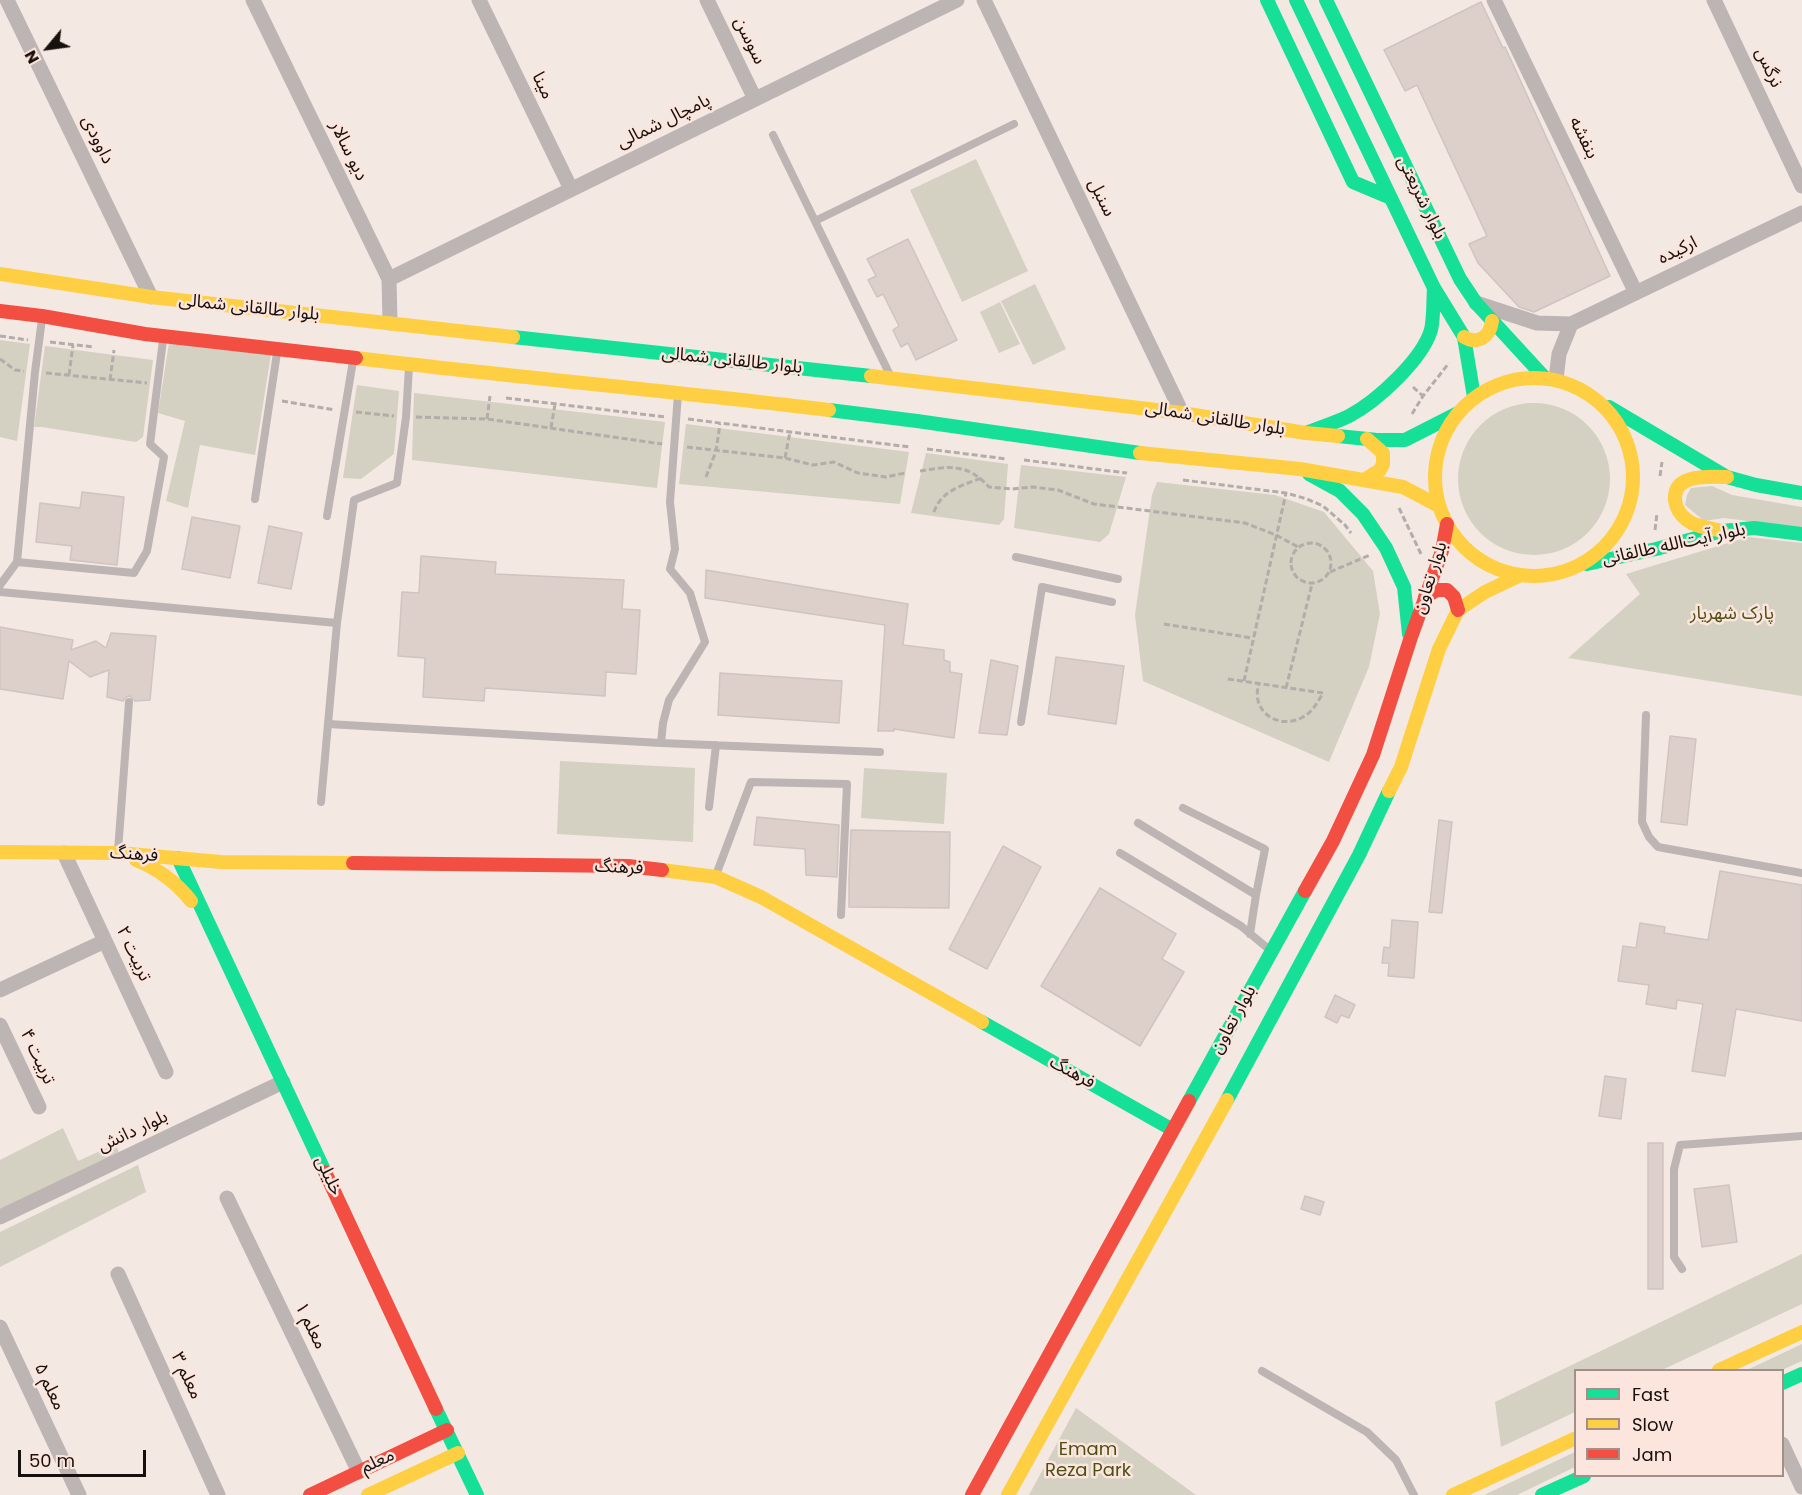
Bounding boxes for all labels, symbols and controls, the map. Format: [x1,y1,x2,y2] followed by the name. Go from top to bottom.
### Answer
[728,14,770,68] street label: سوسن
[18,18,78,78] north arrow
[1749,45,1787,91] street label: نرگس
[19,46,45,68] text: N
[526,69,558,103] street label: مینا
[614,90,714,154] street label: پامچال شمالی
[76,112,118,168] street label: داوودی
[1564,114,1602,162] street label: بنفشه
[324,118,372,184] street label: دیو سالار
[1392,153,1450,243] street label: بلوار شریعتی
[1083,175,1119,221] street label: سنبل
[1655,232,1701,270] street label: ارکیده
[178,290,320,326] street label: بلوار طالقانی شمالی
[661,343,803,379] street label: بلوار طالقانی شمالی
[1144,397,1286,441] street label: بلوار طالقانی شمالی
[1600,519,1748,571] street label: بلوار آیت‌الله طالقانی
[1409,539,1453,617] street label: بلوار تعاون
[1690,603,1774,625] park label: پارک شهریار
[109,843,159,867] street label: فرهنگ
[594,856,644,880] street label: فرهنگ
[111,923,155,985] street label: تربیت ۲
[1206,982,1262,1058] street label: بلوار تعاون
[15,1026,59,1088] street label: تربیت ۴
[1046,1052,1098,1094] street label: فرهنگ
[94,1106,172,1158] street label: بلوار دانش
[309,1153,347,1199] street label: خلیلی
[289,1299,331,1353] street label: معلم ۱
[166,1349,206,1403] street label: معلم ۳
[29,1360,69,1414] street label: معلم ۵
[1574,1369,1784,1477] legend
[1632,1382,1669,1407] text: Fast
[1632,1412,1673,1437] text: Slow
[21,1438,148,1476] scale bar
[1045,1439,1131,1482] park label: Emam Reza Park
[1632,1442,1672,1467] text: Jam
[358,1445,398,1479] street label: معلم
[29,1448,75,1473] text: 50 m

